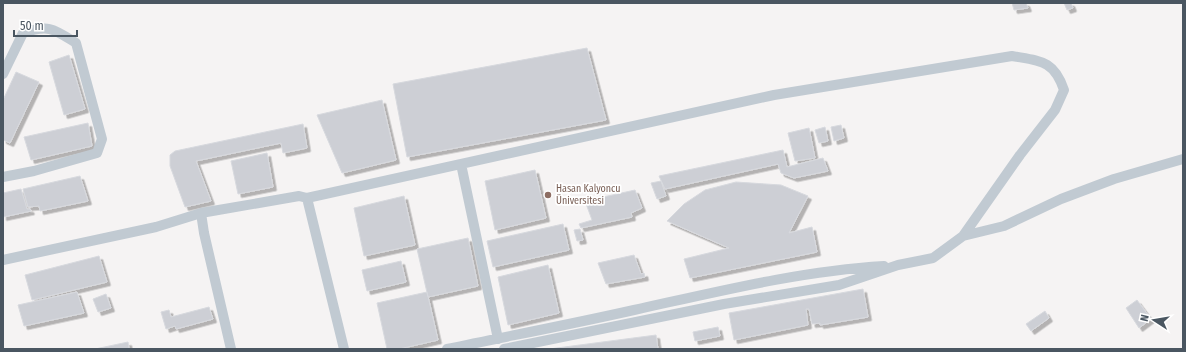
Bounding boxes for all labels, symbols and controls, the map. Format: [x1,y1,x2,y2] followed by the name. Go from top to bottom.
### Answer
[14,12,77,38] scale bar
[20,19,44,33] text: 50 m
[556,183,621,207] place label: Hasan Kalyoncu Üniversitesi
[543,190,553,200] marker: Hasan Kalyoncu Üniversitesi
[1134,300,1174,340] north arrow
[1138,313,1152,323] text: N

